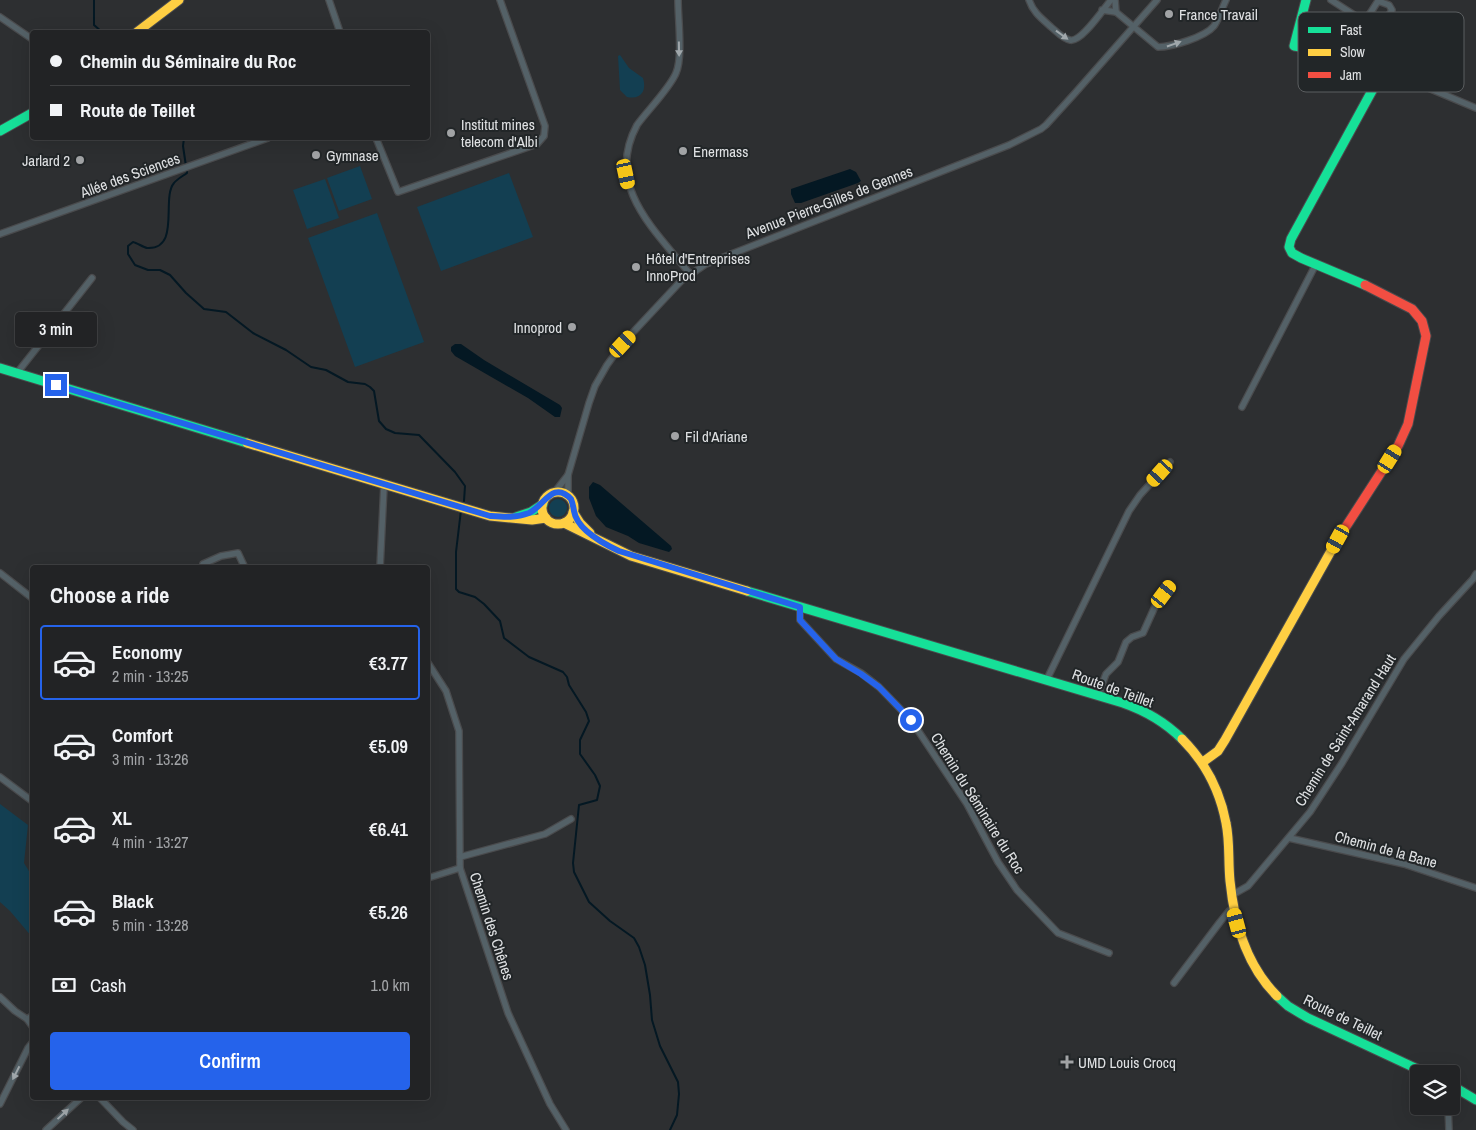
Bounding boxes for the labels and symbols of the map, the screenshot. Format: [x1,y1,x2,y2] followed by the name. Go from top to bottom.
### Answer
[1179,4,1258,25] place label: France Travail
[1163,8,1175,20] marker: France Travail
[1298,12,1464,92] legend
[1340,21,1362,39] text: Fast
[1055,30,1068,40] one-way arrow
[1167,40,1182,48] one-way arrow
[675,41,683,57] one-way arrow
[1340,43,1366,61] text: Slow
[1340,66,1362,84] text: Jam
[461,114,538,152] place label: Institut mines telecom d'Albi
[445,127,457,139] marker: Institut mines telecom d'Albi
[693,141,748,162] place label: Enermass
[326,145,379,166] place label: Gymnase
[677,145,689,157] marker: Enermass
[76,147,183,203] street label: Allée des Sciences
[310,149,322,161] marker: Gymnase
[22,150,70,171] place label: Jarlard 2
[74,154,86,166] marker: Jarlard 2
[615,158,636,190] car
[741,160,916,244] street label: Avenue Pierre-Gilles de Gennes
[646,248,750,286] place label: Hôtel d'Entreprises InnoProd
[630,261,642,273] marker: Hôtel d'Entreprises InnoProd
[15,312,97,348] callout: 3 min
[513,317,562,338] place label: Innoprod
[566,321,578,333] marker: Innoprod
[607,328,638,360] car
[45,374,67,396] route end
[685,426,748,447] place label: Fil d'Ariane
[669,430,681,442] marker: Fil d'Ariane
[1375,442,1404,476] car
[1144,457,1175,489] car
[1324,522,1351,556] car
[1148,578,1179,610] car
[1290,649,1401,810] street label: Chemin de Saint-Amarand Haut
[1069,664,1157,713] street label: Route de Teillet
[900,709,922,731] route start
[926,728,1030,878] street label: Chemin du Séminaire du Roc
[1332,825,1440,873] street label: Chemin de la Bane
[465,869,519,983] street label: Chemin des Chênes
[1225,907,1248,939] car
[1300,989,1386,1045] street label: Route de Teillet
[1078,1052,1176,1073] place label: UMD Louis Crocq
[1060,1055,1074,1069] marker: UMD Louis Crocq
[12,1066,20,1080] one-way arrow
[57,1108,69,1120] one-way arrow

